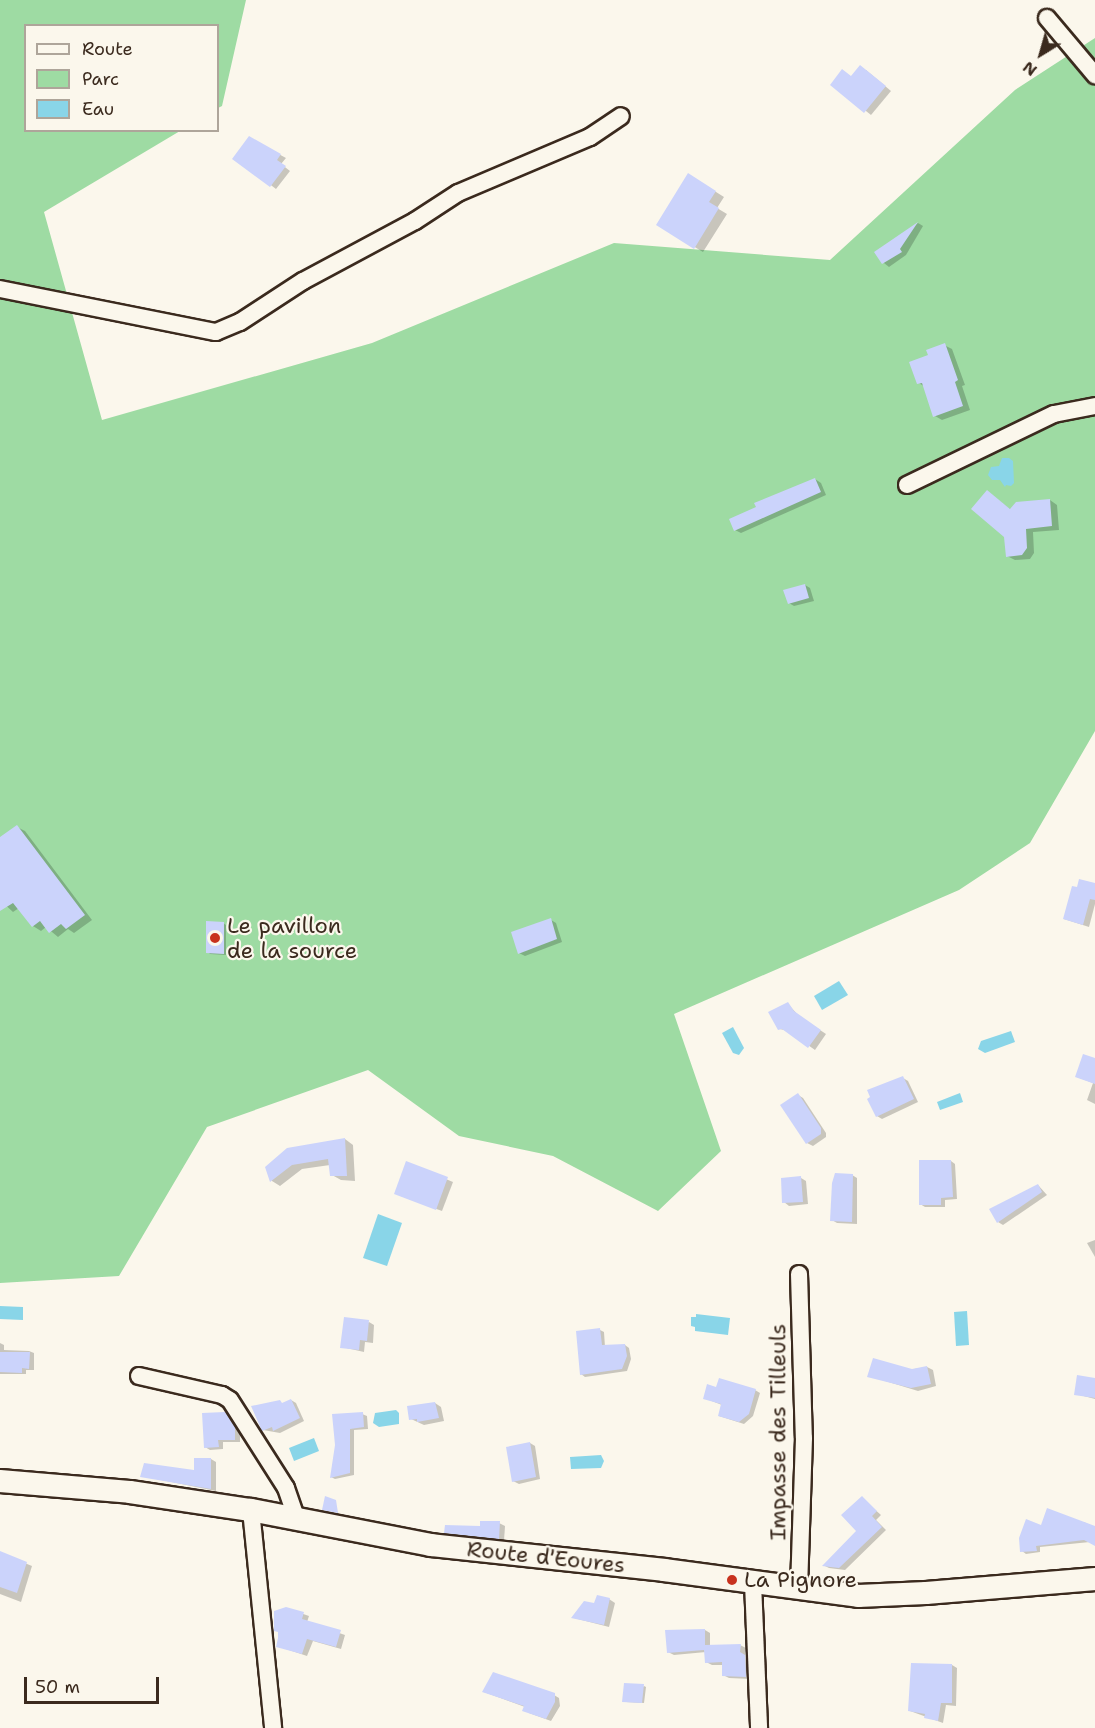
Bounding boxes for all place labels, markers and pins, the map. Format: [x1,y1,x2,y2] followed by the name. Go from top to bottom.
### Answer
[227,912,357,963] place label: Le pavillon de la source
[208,931,222,945] marker: Le pavillon de la source
[744,1567,857,1593] place label: La Pignore
[725,1573,739,1587] marker: La Pignore

